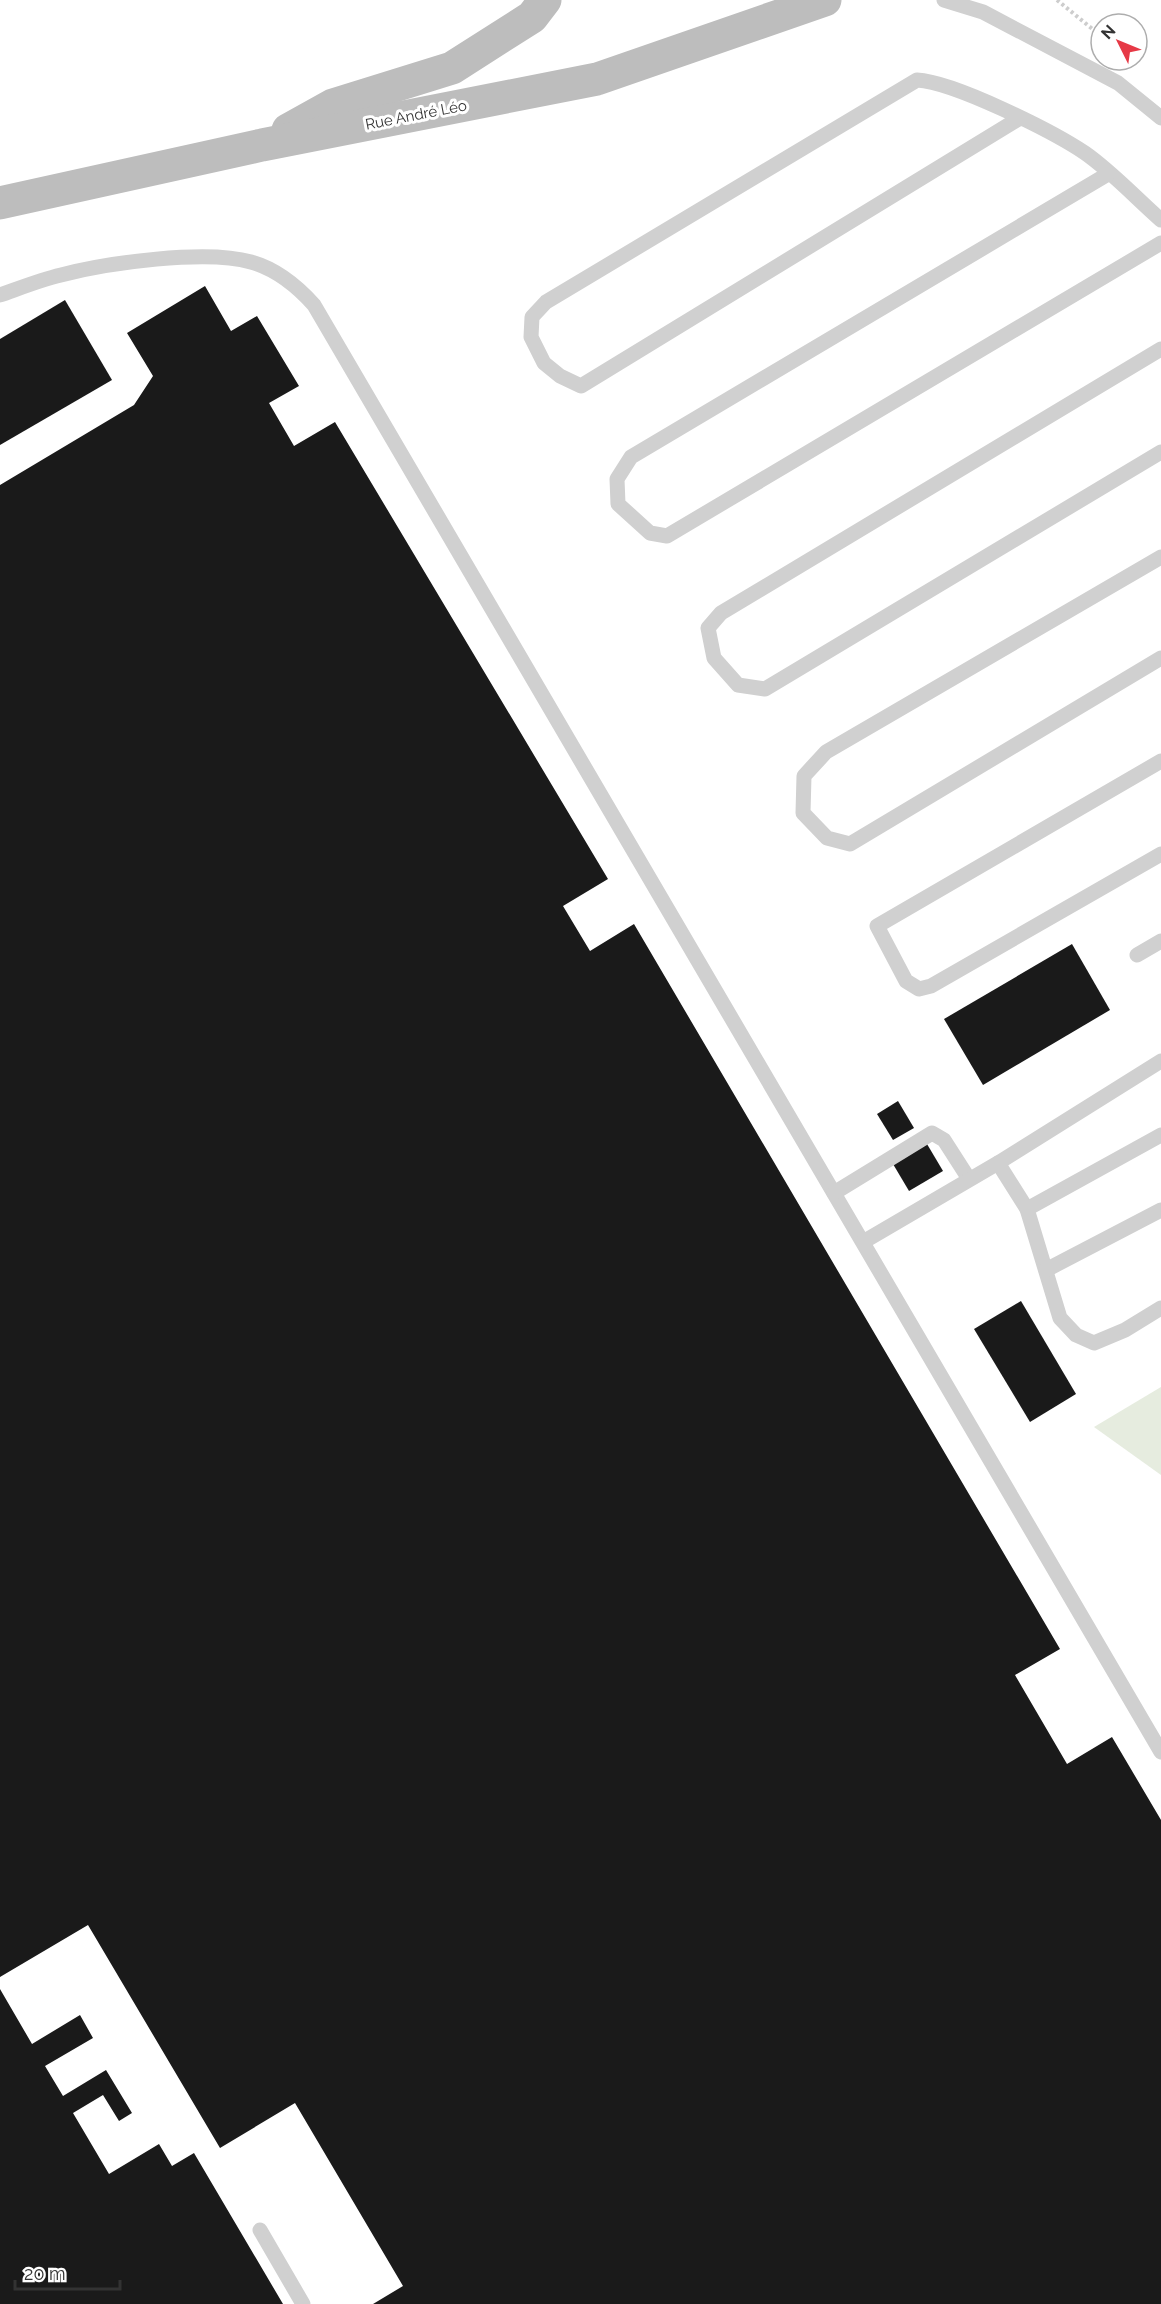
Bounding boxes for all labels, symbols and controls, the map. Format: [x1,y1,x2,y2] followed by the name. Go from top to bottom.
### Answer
[1089,12,1149,72] north arrow
[1097,21,1120,43] text: N
[364,96,468,134] street label: Rue André Léo
[15,2253,120,2291] scale bar
[24,2263,66,2284] text: 20 m

